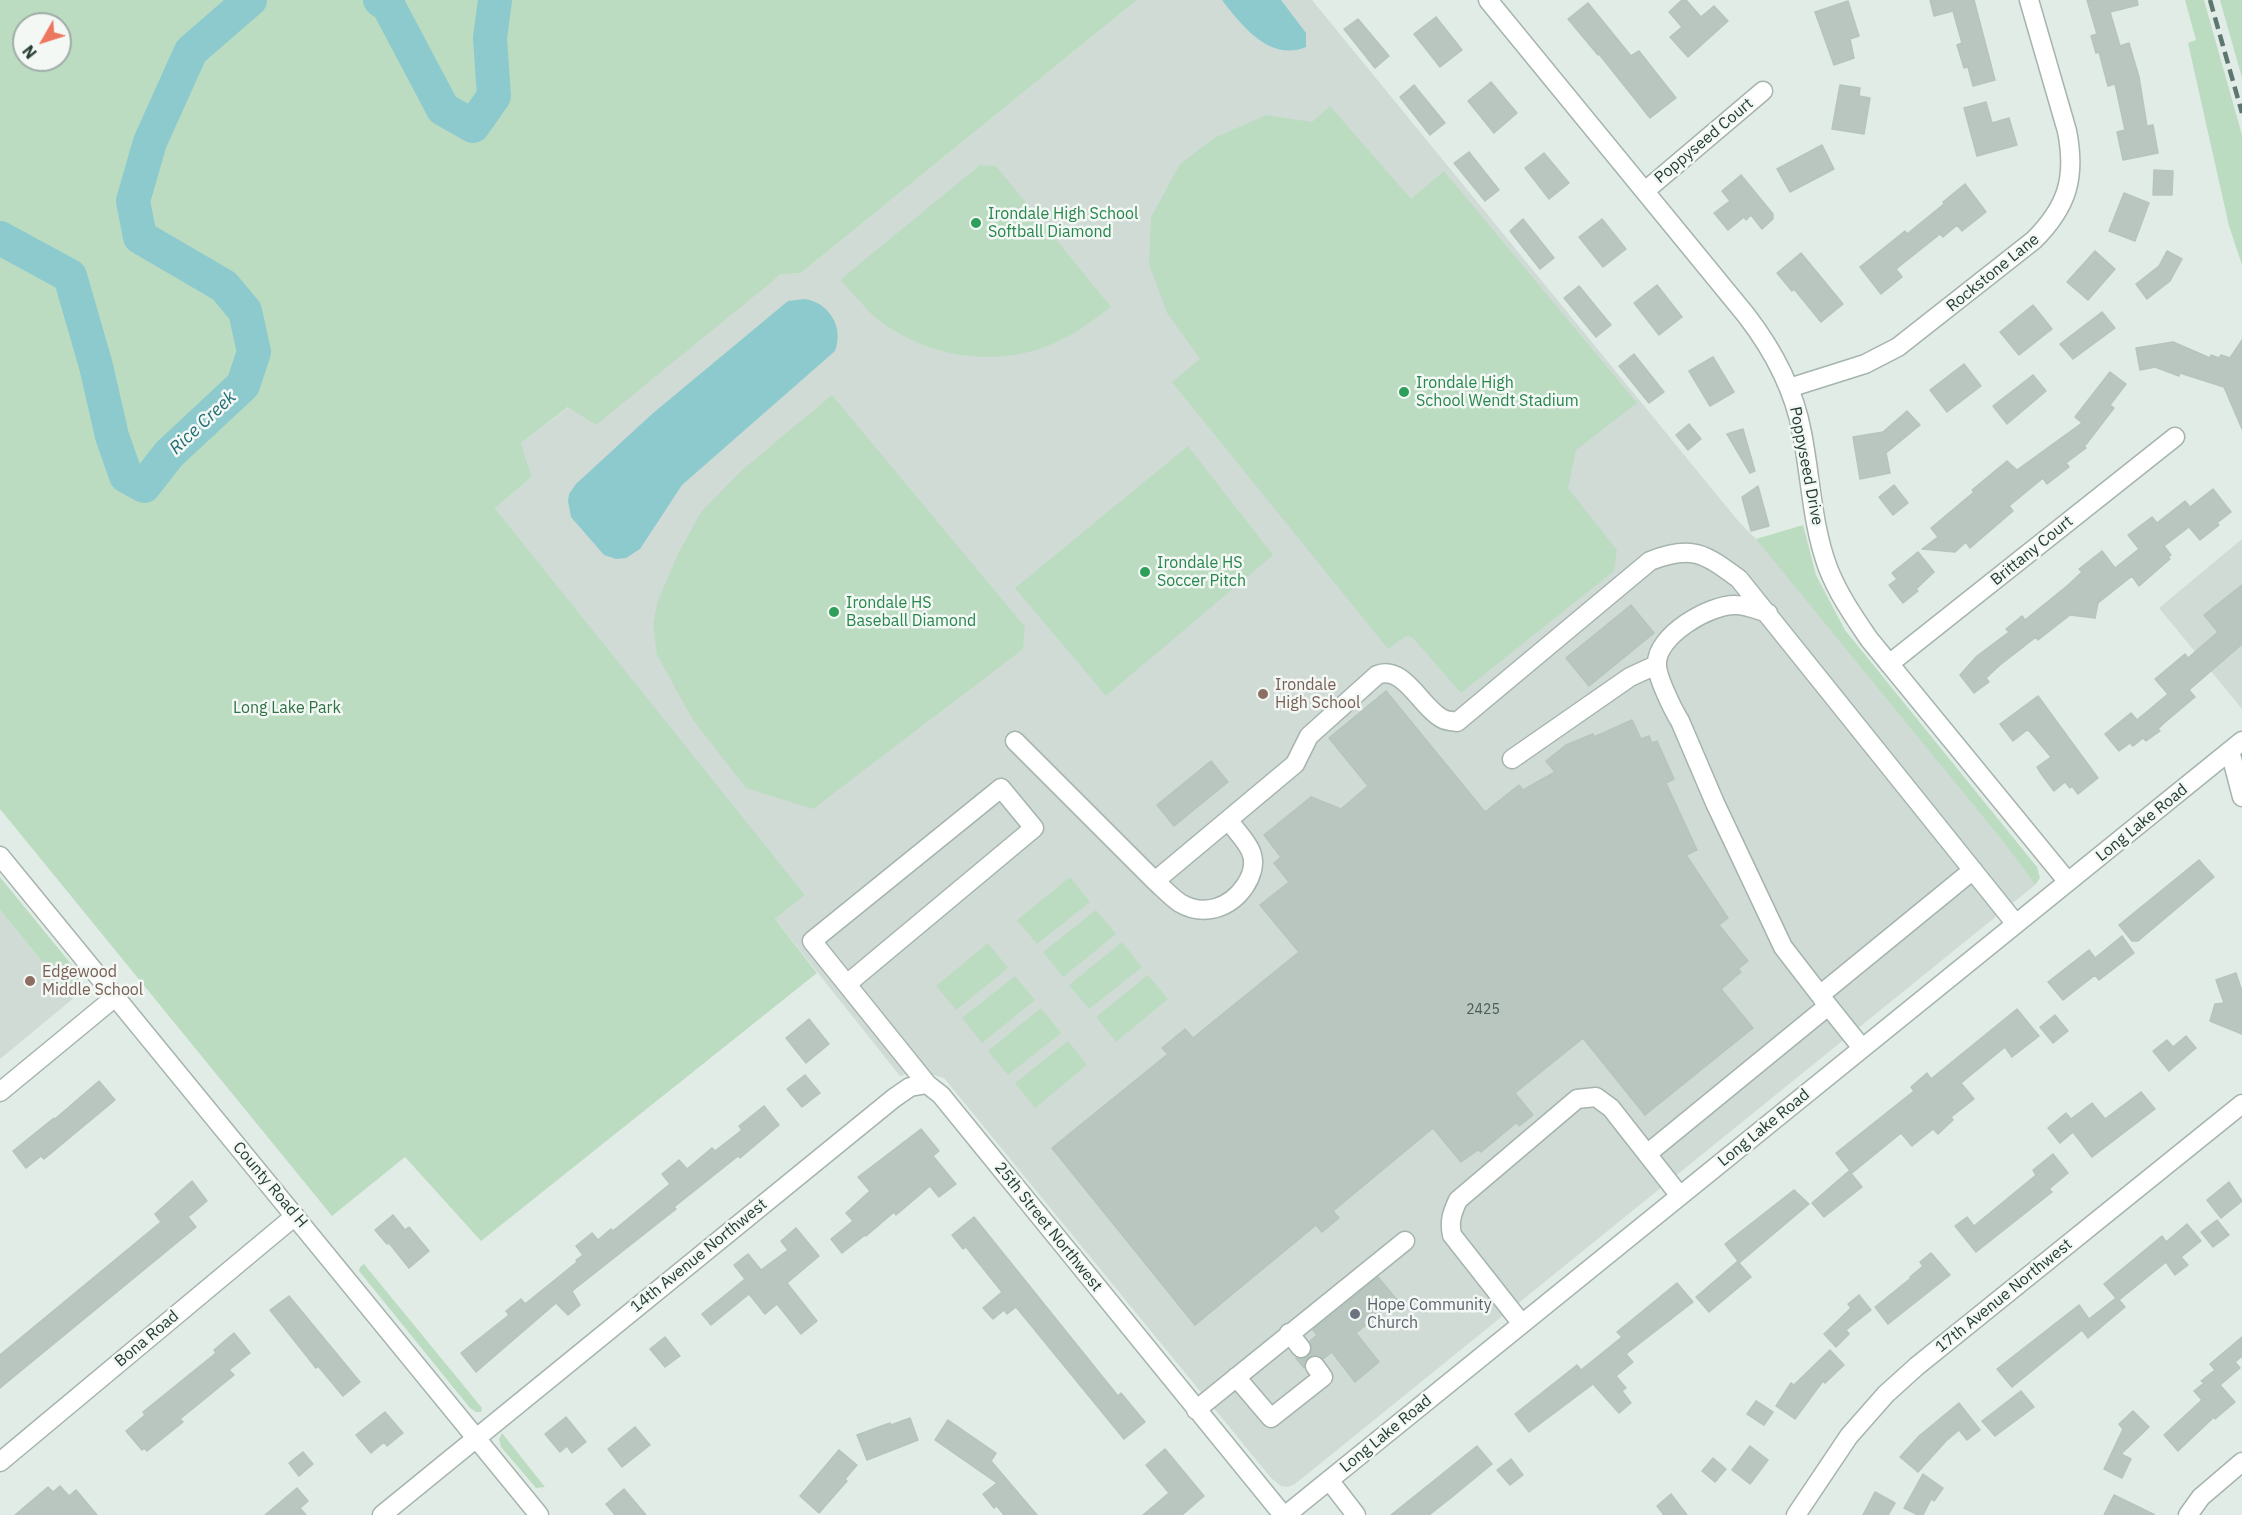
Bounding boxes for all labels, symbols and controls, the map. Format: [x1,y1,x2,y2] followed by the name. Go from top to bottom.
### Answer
[12,12,72,72] north arrow
[18,41,41,63] text: N
[1651,94,1757,188] street label: Poppyseed Court
[988,204,1138,242] place label: Irondale High School Softball Diamond
[969,216,983,230] marker: Irondale High School Softball Diamond
[1943,230,2043,316] street label: Rockstone Lane
[1416,373,1579,411] place label: Irondale High School Wendt Stadium
[1397,385,1411,399] marker: Irondale High School Wendt Stadium
[165,387,241,459] water label: Rice Creek
[1785,405,1827,527] street label: Poppyseed Drive
[1987,512,2077,590] street label: Brittany Court
[1157,553,1246,591] place label: Irondale HS Soccer Pitch
[1138,565,1152,579] marker: Irondale HS Soccer Pitch
[846,593,976,631] place label: Irondale HS Baseball Diamond
[827,605,841,619] marker: Irondale HS Baseball Diamond
[1275,675,1360,713] place label: Irondale High School
[1256,687,1270,701] marker: Irondale High School
[233,698,341,718] park label: Long Lake Park
[2092,780,2192,866] street label: Long Lake Road
[42,962,143,1000] place label: Edgewood Middle School
[23,974,37,988] marker: Edgewood Middle School
[1466,1002,1500,1018] house number: 2425
[1714,1085,1814,1171] street label: Long Lake Road
[228,1138,312,1232] street label: County Road H
[990,1159,1106,1295] street label: 25th Street Northwest
[627,1195,771,1317] street label: 14th Avenue Northwest
[1932,1235,2076,1357] street label: 17th Avenue Northwest
[1367,1295,1492,1333] place label: Hope Community Church
[111,1307,183,1371] street label: Bona Road
[1348,1307,1362,1321] marker: Hope Community Church
[1336,1391,1436,1477] street label: Long Lake Road

